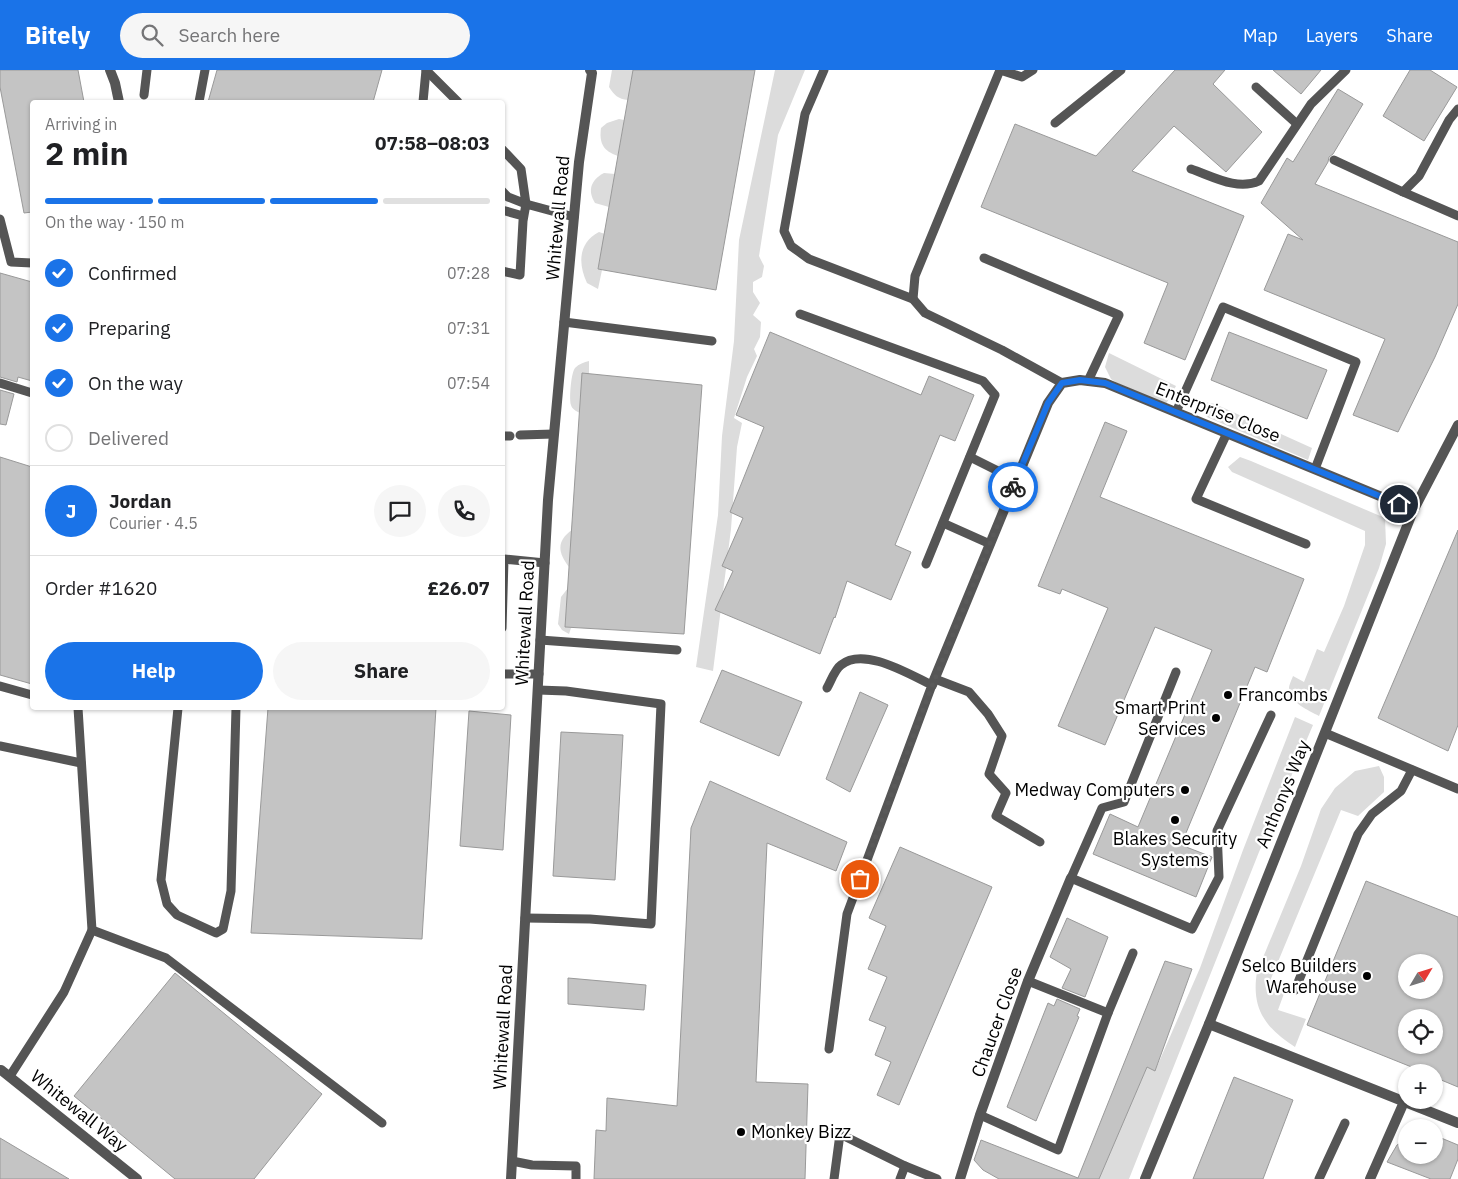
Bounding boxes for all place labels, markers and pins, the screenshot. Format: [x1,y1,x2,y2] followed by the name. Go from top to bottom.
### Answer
[1378,483,1420,525] pin
[1238,683,1328,706] place label: Francombs
[1222,689,1234,701] marker: Francombs
[1115,696,1206,740] place label: Smart Print Services
[1210,712,1222,724] marker: Smart Print Services
[1015,778,1175,801] place label: Medway Computers
[1179,784,1191,796] marker: Medway Computers
[1169,814,1181,826] marker: Blakes Security Systems
[1113,827,1237,871] place label: Blakes Security Systems
[839,858,881,900] pin
[1241,954,1357,998] place label: Selco Builders Warehouse
[1361,970,1373,982] marker: Selco Builders Warehouse
[751,1120,851,1143] place label: Monkey Bizz
[735,1126,747,1138] marker: Monkey Bizz

